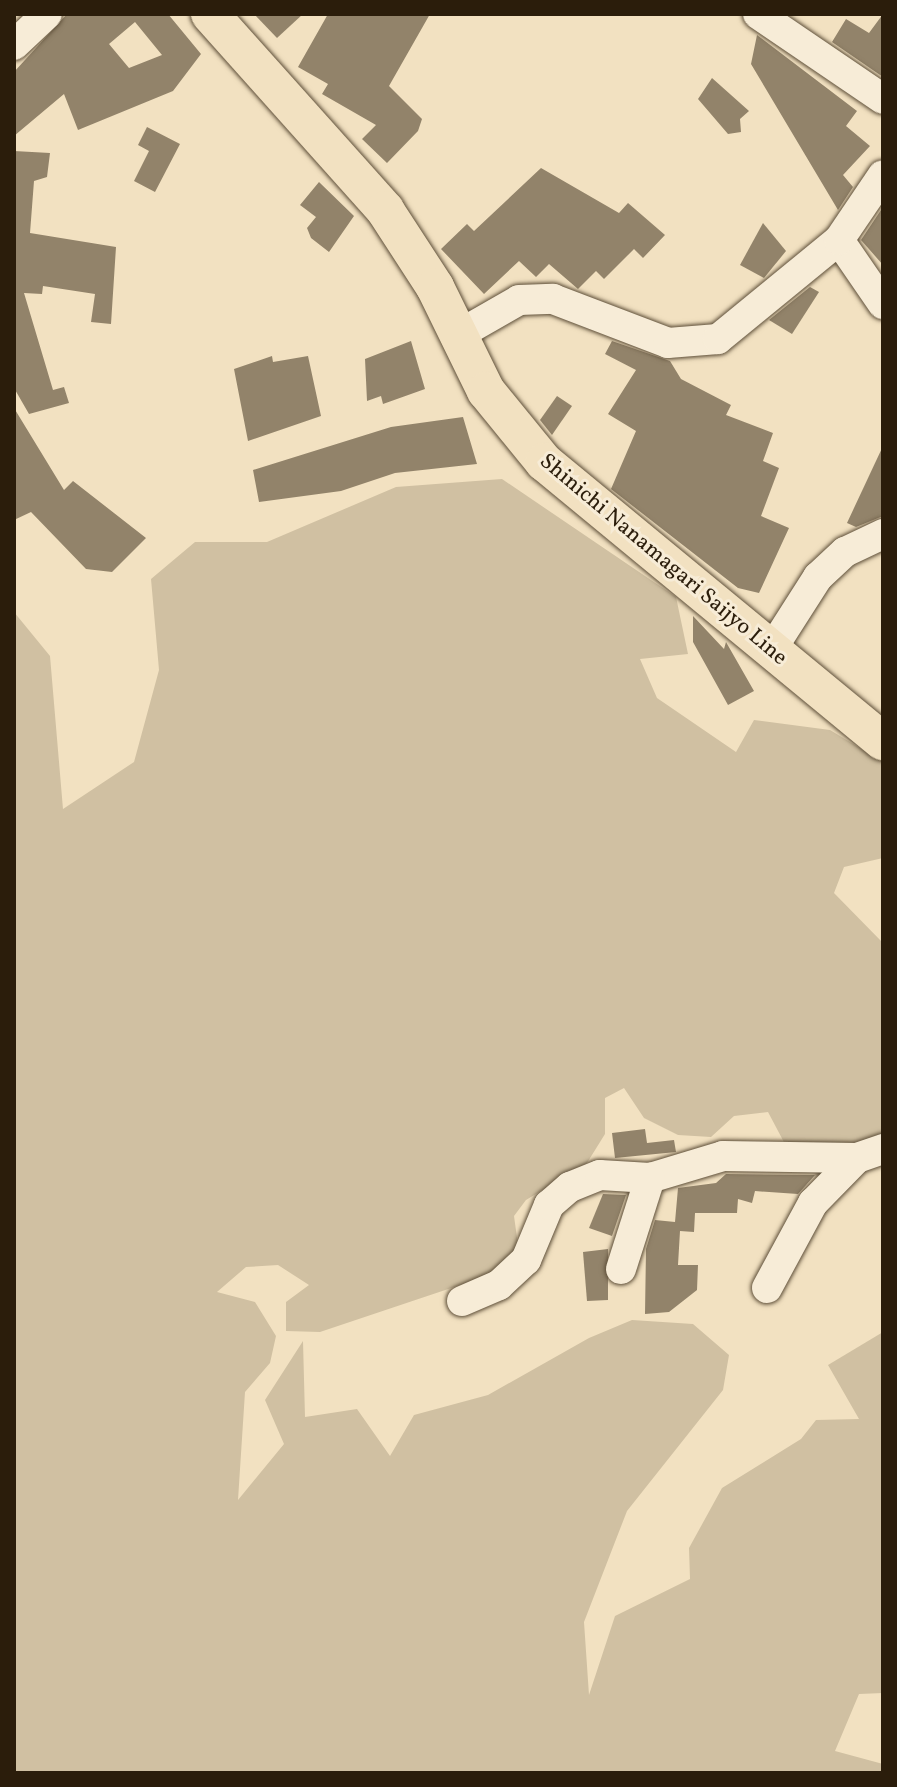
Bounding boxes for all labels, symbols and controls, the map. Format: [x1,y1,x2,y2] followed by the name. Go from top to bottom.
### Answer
[534,449,792,671] street label: Shinichi Nanamagari Saijyo Line

